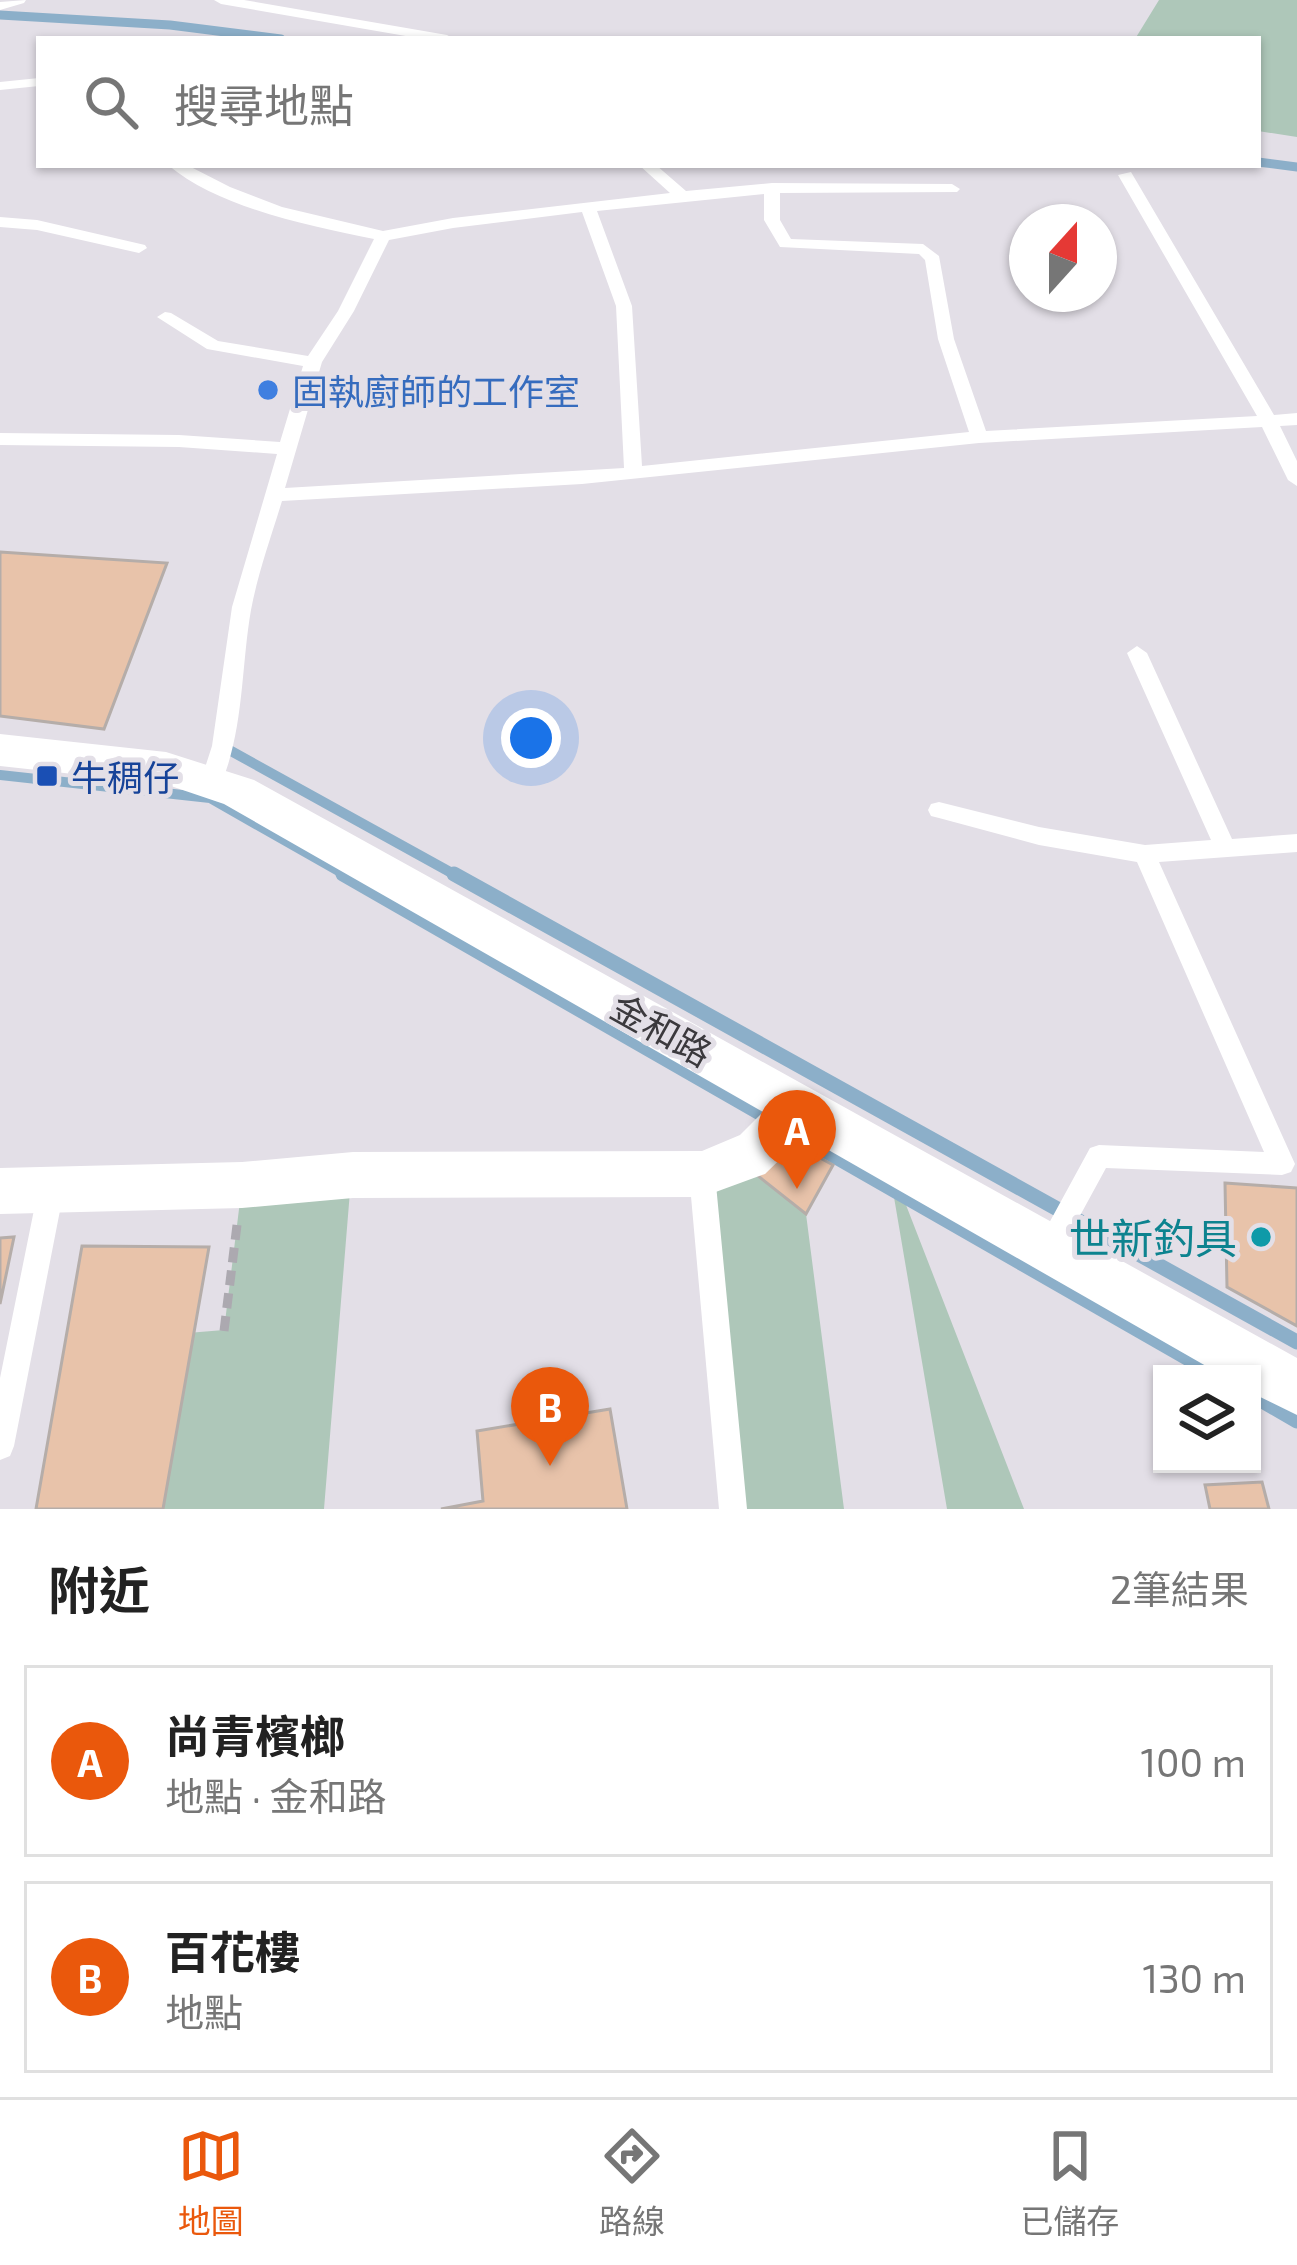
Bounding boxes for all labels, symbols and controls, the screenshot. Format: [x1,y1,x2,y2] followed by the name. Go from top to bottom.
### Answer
[36,36,1261,168] search box
[78,69,144,135] icon: search
[174,77,354,131] text: 搜尋地點
[1009,204,1117,312] north arrow
[292,369,580,412] place label: 固執廚師的工作室
[255,377,281,403] marker: 固執廚師的工作室
[501,708,561,768] your location
[71,755,179,798] place label: 牛稠仔
[34,763,60,789] marker: 牛稠仔
[604,984,720,1074] street label: 金和路
[758,1090,836,1189] pin: A
[1069,1212,1237,1262] place label: 世新釣具
[1248,1224,1274,1250] marker: 世新釣具
[1153,1365,1261,1473] map controls
[1153,1365,1261,1473] button: layers
[511,1367,589,1466] pin: B
[48,1558,150,1619] text: 附近
[1110,1565,1249,1612] text: 2筆結果
[165,1708,345,1762] text: 尚青檳榔
[77,1738,103,1785] text: A
[1141,1738,1246,1785] text: 100 m
[165,1772,387,1819] text: 地點 · 金和路
[165,1924,300,1978] text: 百花樓
[78,1954,102,2001] text: B
[1142,1954,1246,2001] text: 130 m
[165,1988,243,2035] text: 地點
[178,2123,244,2243] tab: 地圖
[599,2123,665,2243] tab: 路線
[1020,2123,1119,2243] tab: 已儲存

